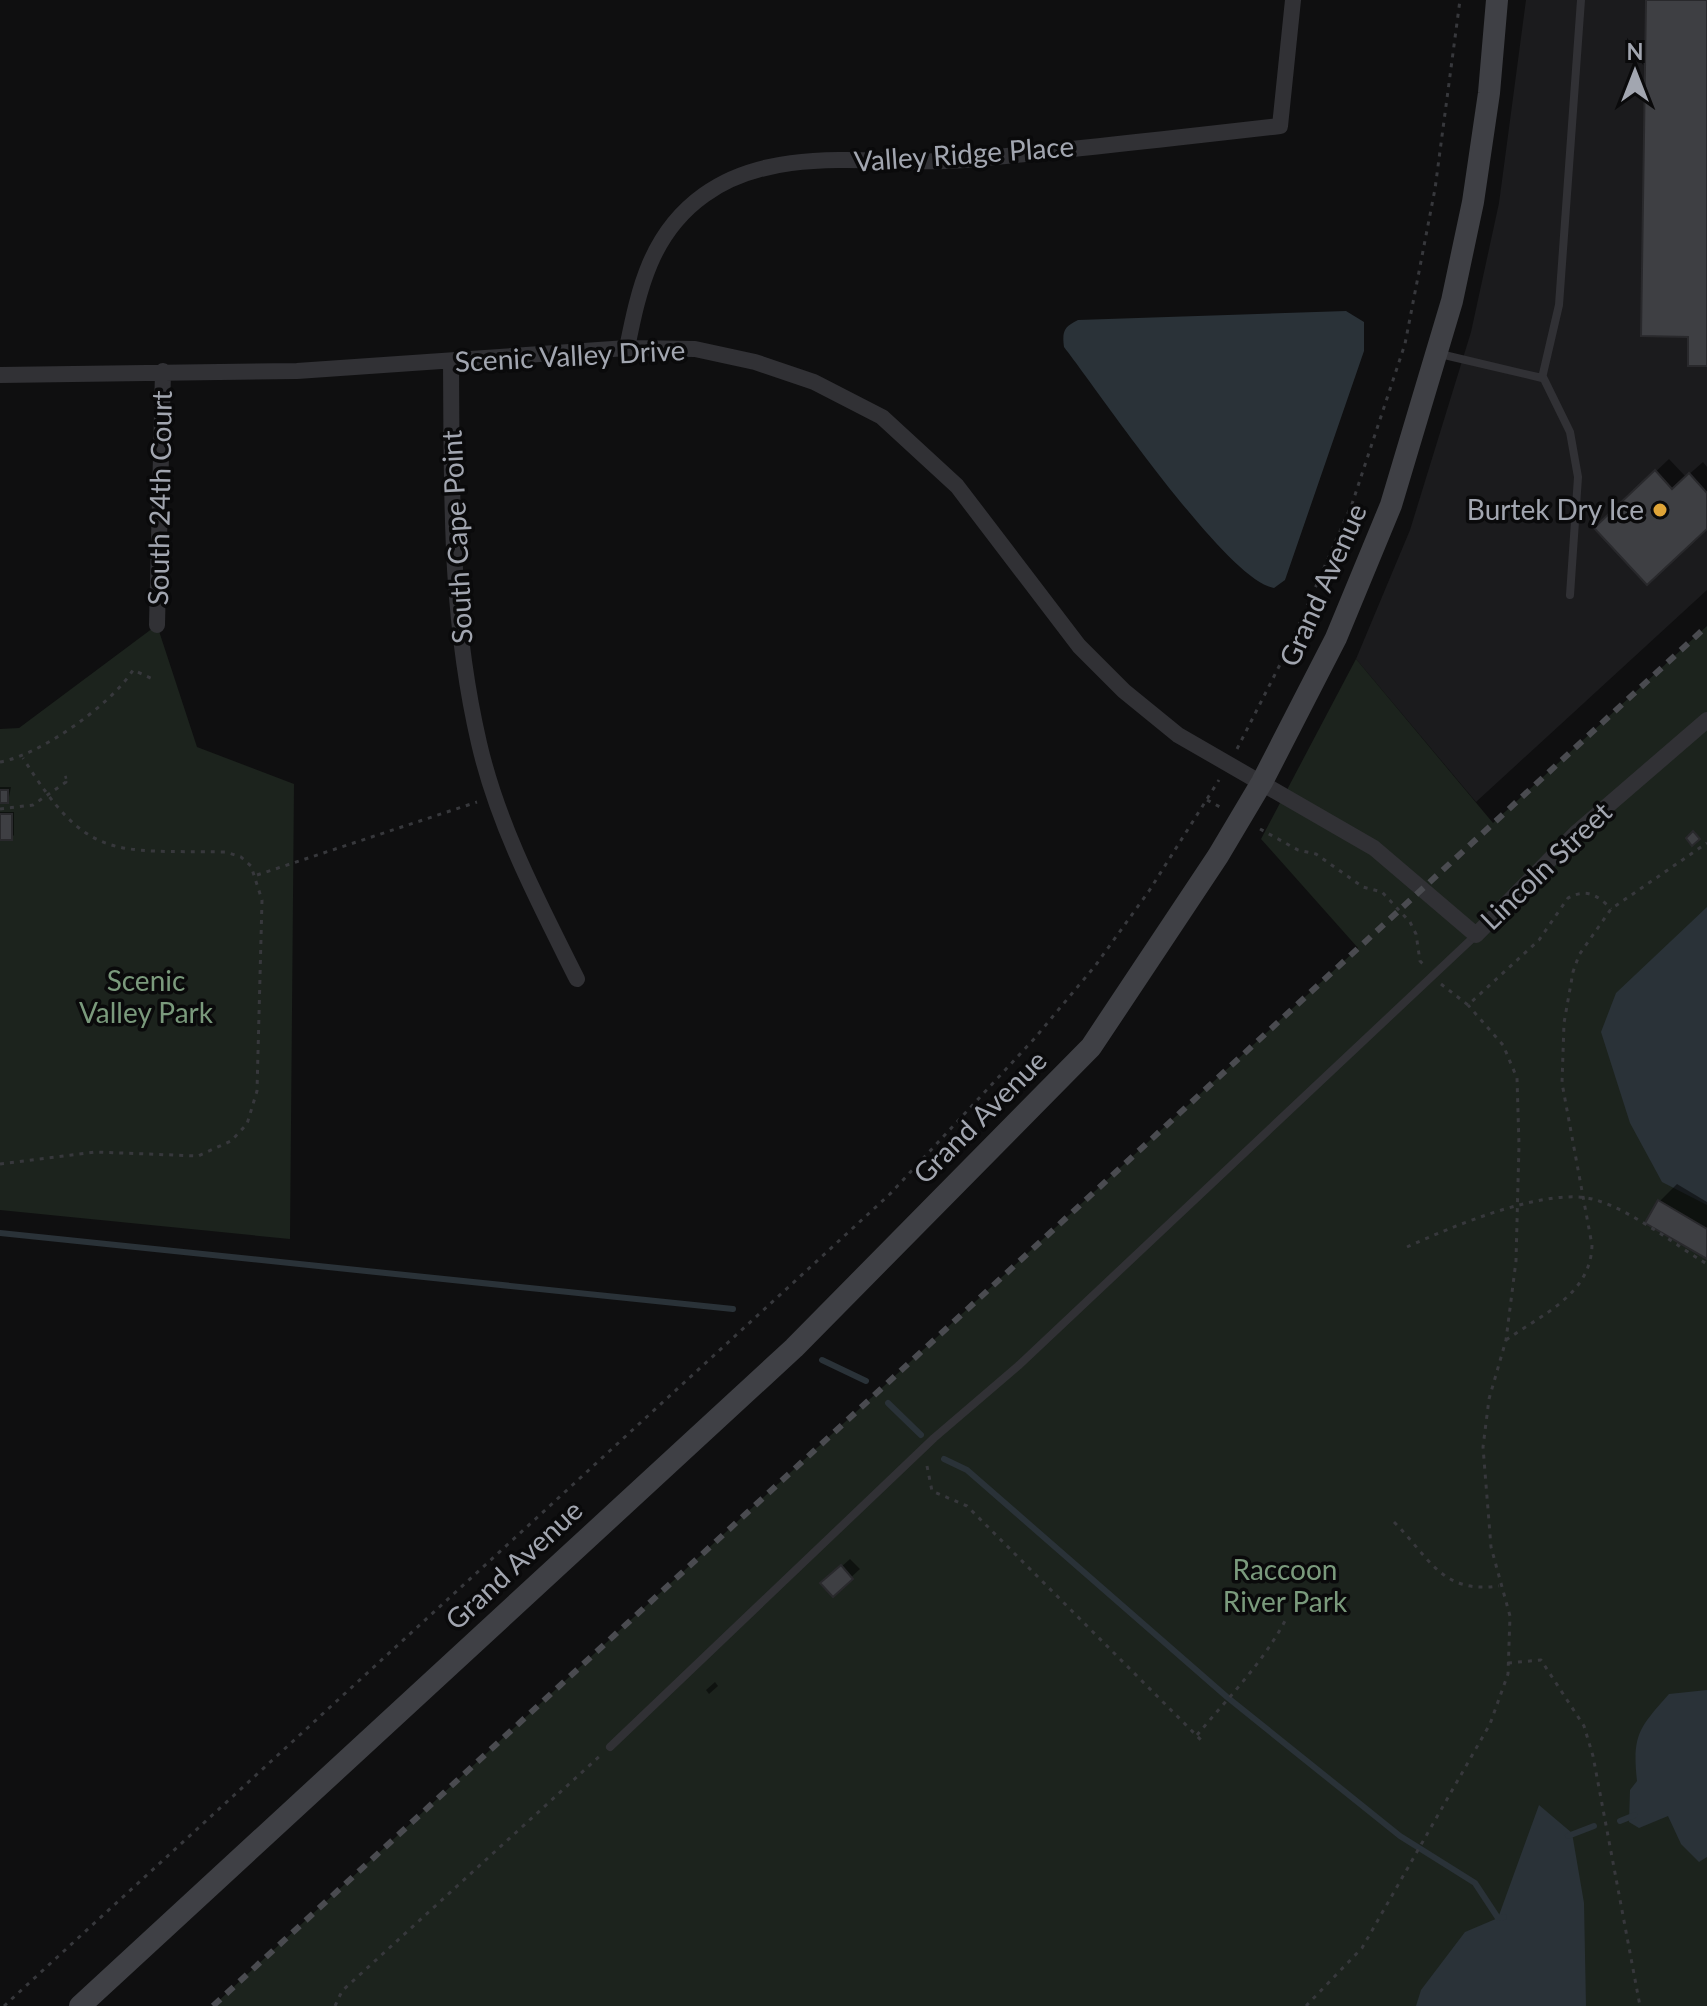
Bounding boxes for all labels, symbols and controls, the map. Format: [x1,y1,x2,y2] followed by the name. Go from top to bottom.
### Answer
[1595,32,1675,112] north arrow
[1627,38,1643,65] text: N
[853,128,1075,178] street label: Valley Ridge Place
[454,332,686,378] street label: Scenic Valley Drive
[140,390,178,606] street label: South 24th Court
[433,429,479,645] street label: South Cape Point
[1467,492,1644,526] place label: Burtek Dry Ice
[1271,498,1373,671] street label: Grand Avenue
[1651,501,1669,519] marker: Burtek Dry Ice
[1473,794,1618,936] street label: Lincoln Street
[79,963,214,1029] park label: Scenic Valley Park
[906,1043,1053,1190] street label: Grand Avenue
[438,1492,589,1636] street label: Grand Avenue
[1223,1552,1348,1618] park label: Raccoon River Park

